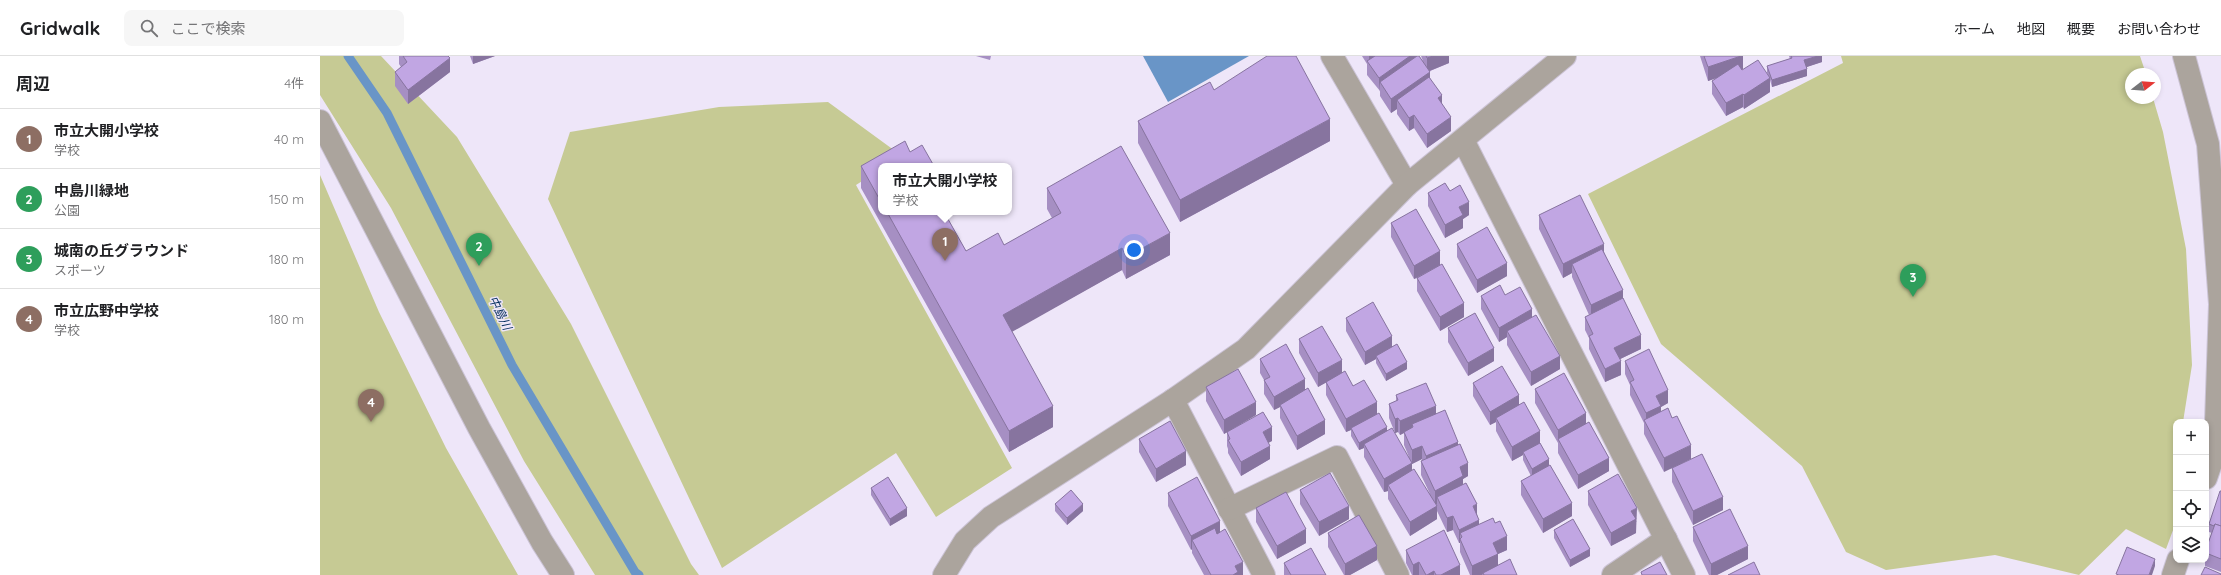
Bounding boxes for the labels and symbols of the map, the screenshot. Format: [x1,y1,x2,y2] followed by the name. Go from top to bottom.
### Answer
[2125,68,2161,104] north arrow
[932,228,958,261] pin: 1
[466,233,492,266] pin: 2
[1124,240,1144,260] your location
[1900,264,1926,297] pin: 3
[486,293,516,334] water label: 中島川
[358,389,384,422] pin: 4

